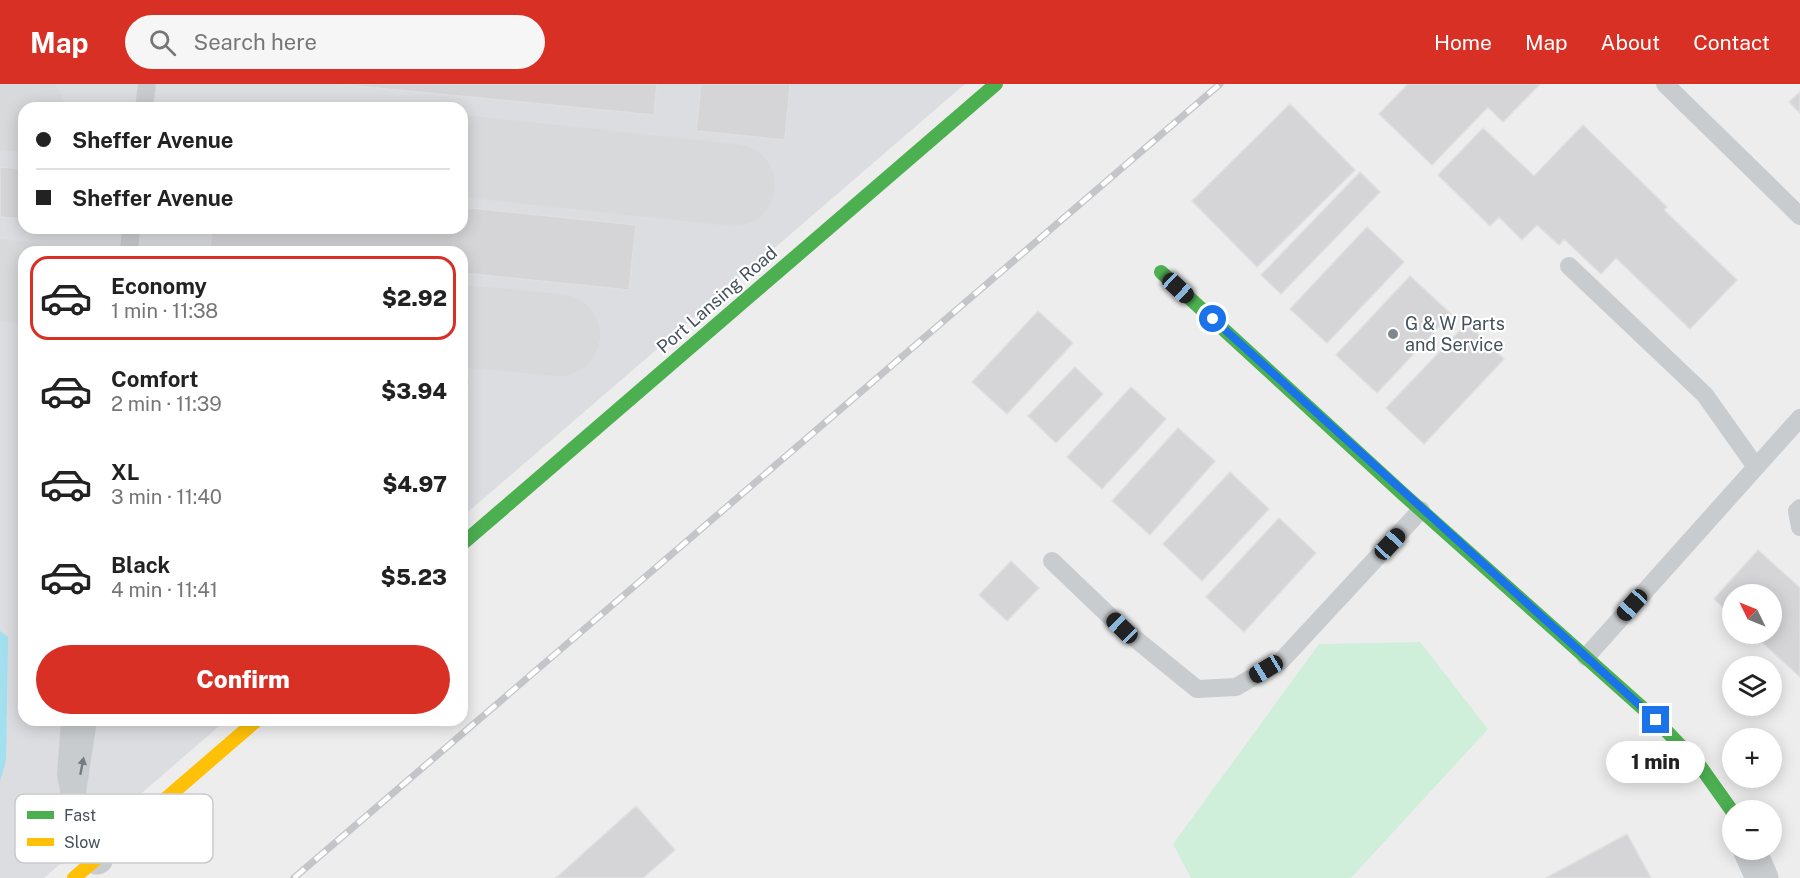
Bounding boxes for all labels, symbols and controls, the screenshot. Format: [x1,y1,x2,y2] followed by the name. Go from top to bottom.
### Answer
[125,15,545,69] search box
[30,26,89,59] text: Map
[146,26,179,59] icon: search
[194,29,317,55] text: Search here
[1434,30,1492,55] text: Home
[1525,30,1568,55] text: Map
[1601,30,1660,55] text: About
[1693,30,1770,55] text: Contact
[72,127,234,153] text: Sheffer Avenue
[72,185,234,211] text: Sheffer Avenue
[652,242,781,357] street label: Port Lansing Road
[1159,269,1197,307] car
[39,271,93,325] icon: car
[111,273,207,299] text: Economy
[382,285,447,311] text: $2.92
[111,299,218,323] text: 1 min · 11:38
[1199,305,1226,332] route start
[1405,313,1505,355] place label: G & W Parts and Service
[1386,327,1400,341] marker: G & W Parts and Service
[39,364,93,418] icon: car
[111,366,198,392] text: Comfort
[381,378,447,404] text: $3.94
[111,392,222,416] text: 2 min · 11:39
[39,457,93,511] icon: car
[111,459,139,485] text: XL
[382,471,447,497] text: $4.97
[111,485,222,509] text: 3 min · 11:40
[1371,525,1409,563] car
[39,550,93,604] icon: car
[111,552,170,578] text: Black
[380,564,447,590] text: $5.23
[111,578,218,602] text: 4 min · 11:41
[1722,584,1782,644] north arrow
[1722,584,1782,860] map controls
[1613,586,1651,624] car
[1103,609,1141,647] car
[36,645,450,714] button: Confirm
[1246,652,1286,686] car
[1722,656,1782,716] button: layers
[1642,706,1669,733] route end
[1722,728,1782,788] button: +
[1606,741,1706,783] callout: 1 min
[1631,750,1680,774] text: 1 min
[78,757,87,776] one-way arrow
[15,794,213,863] legend
[1722,800,1782,860] button: −
[64,806,96,825] text: Fast
[64,833,101,852] text: Slow

